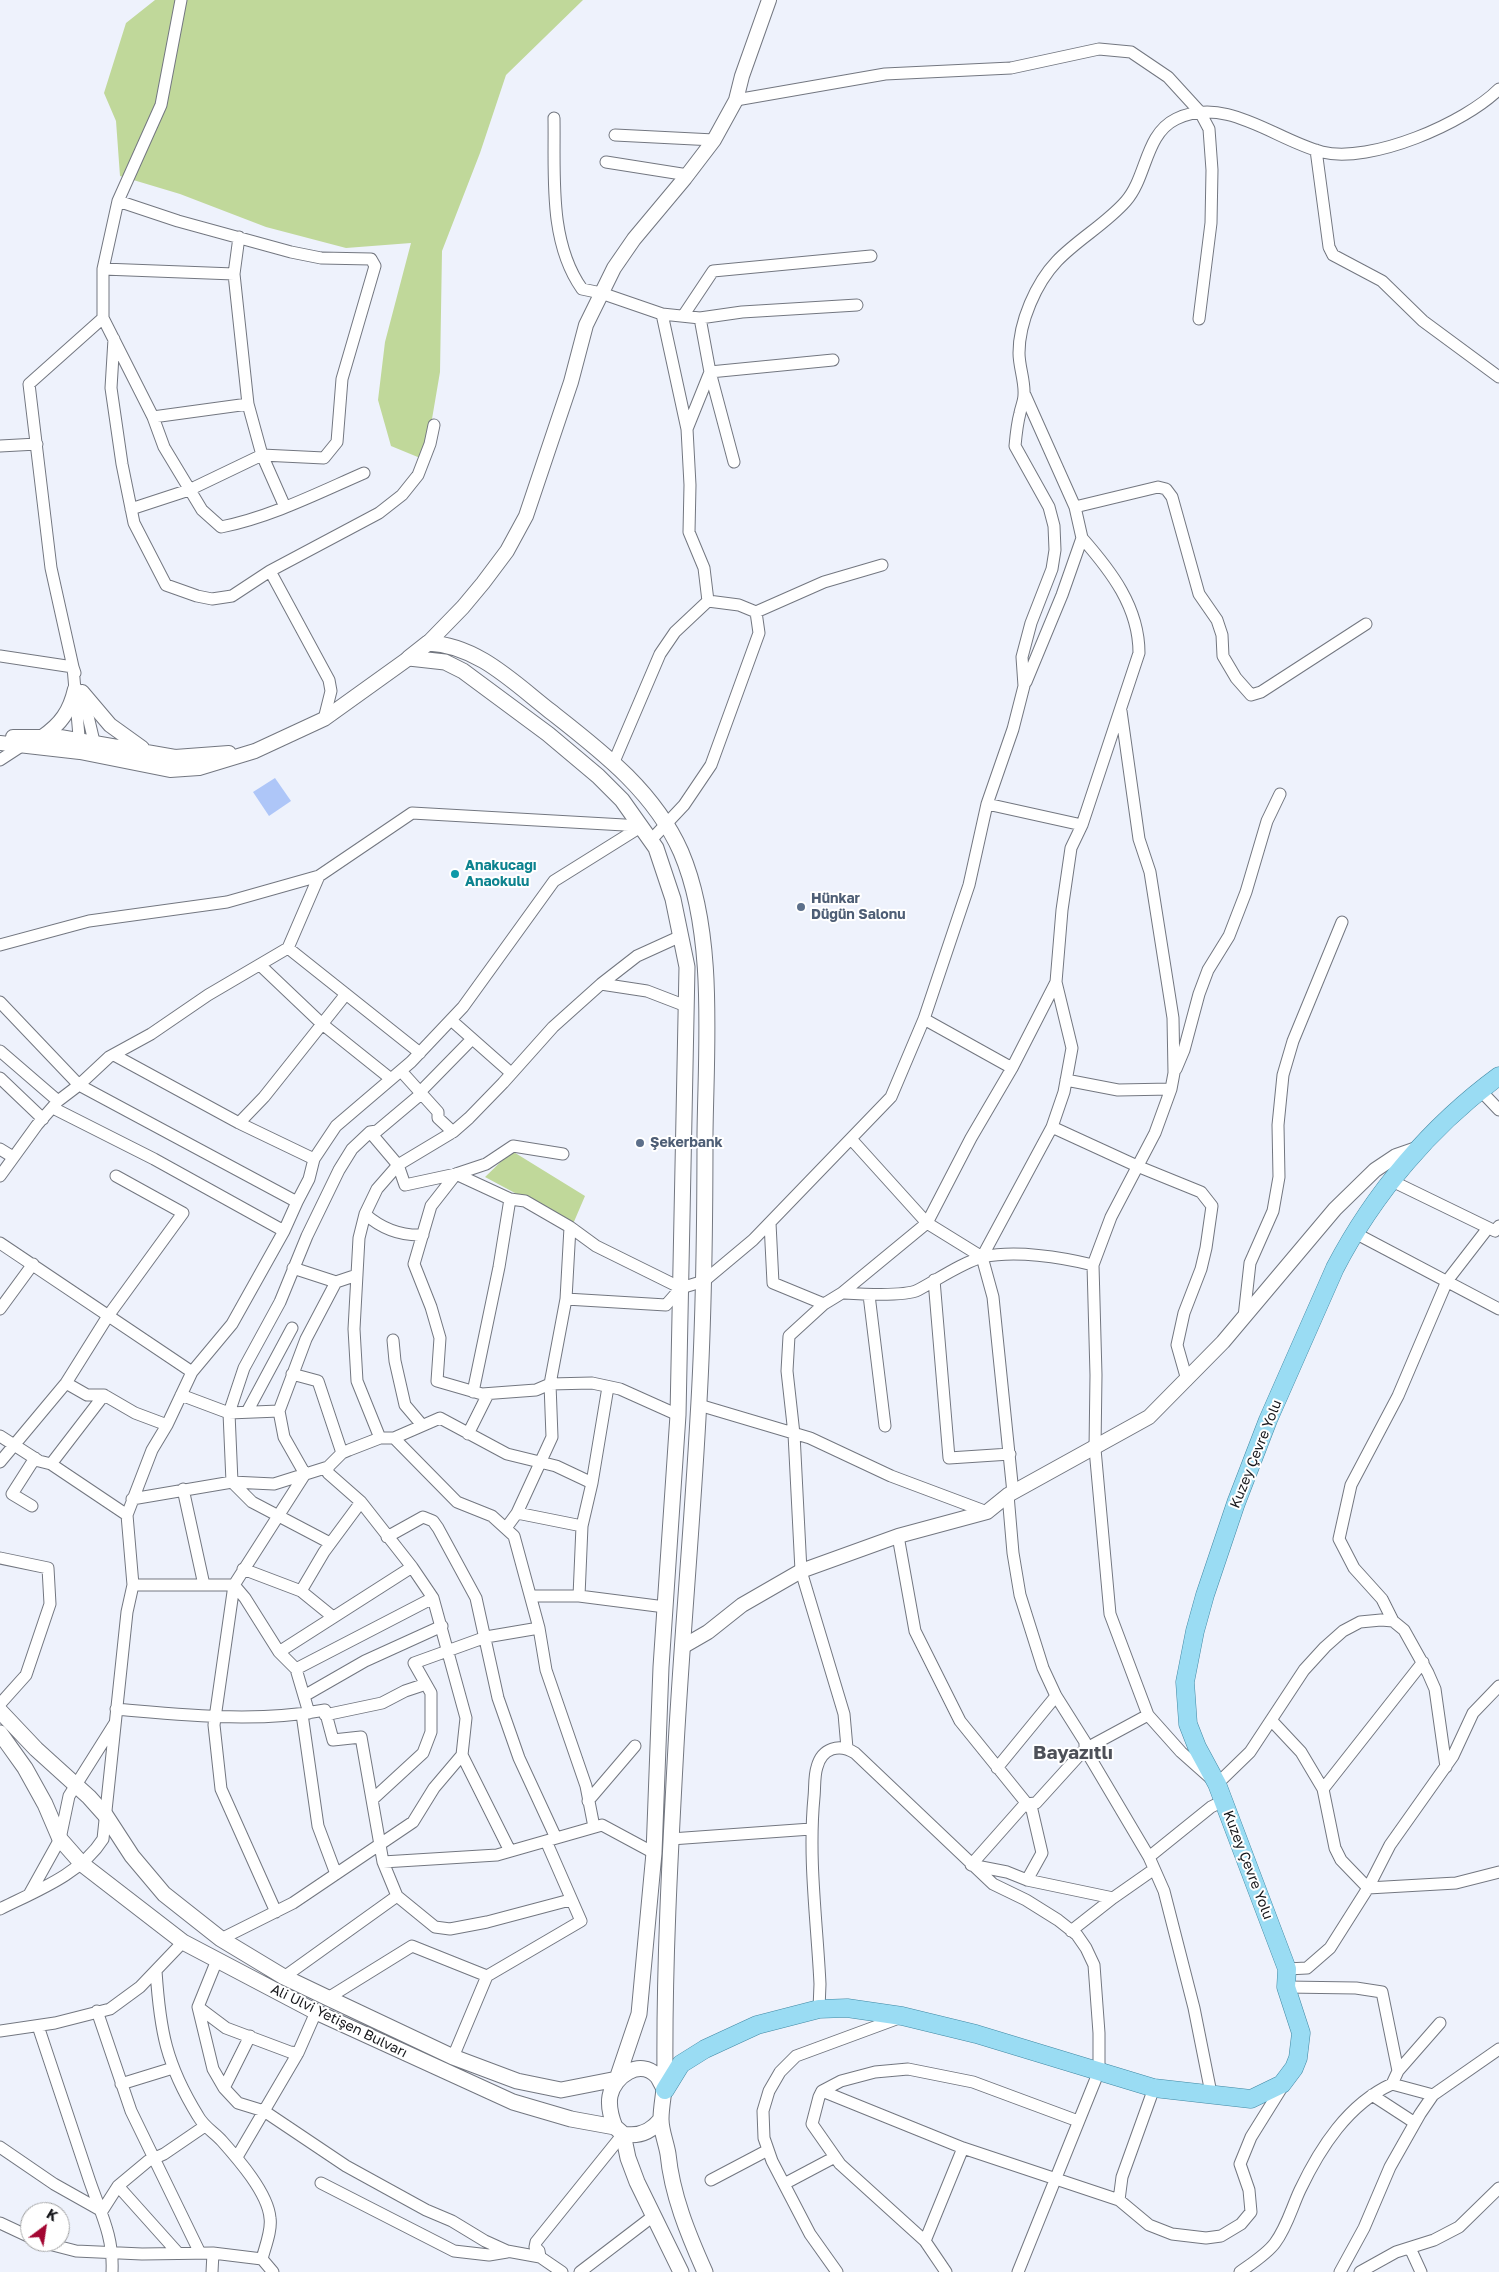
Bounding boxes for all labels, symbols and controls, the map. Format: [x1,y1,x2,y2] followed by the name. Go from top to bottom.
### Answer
[465,858,537,890] place label: Anakucağı Anaokulu
[449,868,461,880] marker: Anakucağı Anaokulu
[811,891,906,924] place label: Hünkar Düğün Salonu
[795,901,807,913] marker: Hünkar Düğün Salonu
[650,1135,723,1151] place label: Şekerbank
[634,1137,646,1149] marker: Şekerbank
[1227,1397,1285,1511] street label: Kuzey Çevre Yolu
[1033,1742,1113,1764] district label: Bayazıtlı
[1219,1808,1277,1922] street label: Kuzey Çevre Yolu
[268,1981,410,2061] street label: Ali Ulvi Yetişen Bulvarı
[20,2202,70,2252] north arrow
[44,2205,61,2224] text: K

